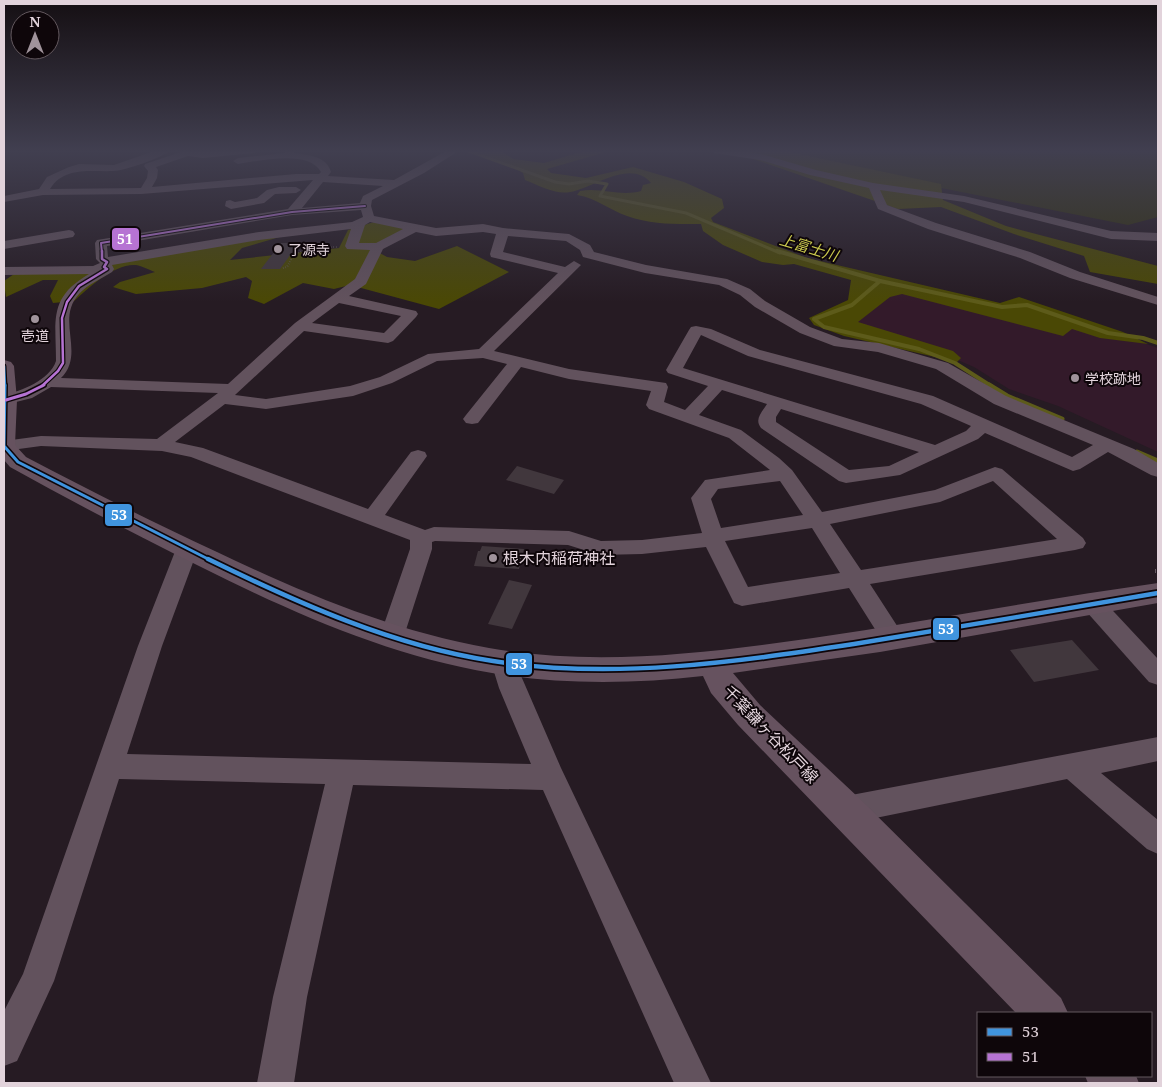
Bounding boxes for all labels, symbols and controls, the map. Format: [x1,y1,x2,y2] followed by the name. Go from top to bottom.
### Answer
[10,10,60,60] north arrow
[29,12,41,31] text: N
[111,227,140,251] line badge: 51
[117,229,133,248] text: 51
[777,229,843,266] water label: 上富士川
[288,240,330,259] place label: 了源寺
[272,243,284,255] marker: 了源寺
[29,313,41,325] marker: 壱道
[21,326,49,345] place label: 壱道
[1085,369,1141,388] place label: 学校跡地
[1069,372,1081,384] marker: 学校跡地
[104,503,133,527] line badge: 53
[111,505,127,524] text: 53
[503,547,615,569] place label: 根木内稲荷神社
[487,552,499,564] marker: 根木内稲荷神社
[932,617,960,641] line badge: 53
[938,619,954,638] text: 53
[505,652,533,676] line badge: 53
[511,654,527,673] text: 53
[719,680,823,788] street label: 千葉鎌ヶ谷松戸線
[977,1012,1152,1077] legend
[1022,1021,1039,1041] text: 53
[1022,1046,1039,1066] text: 51

